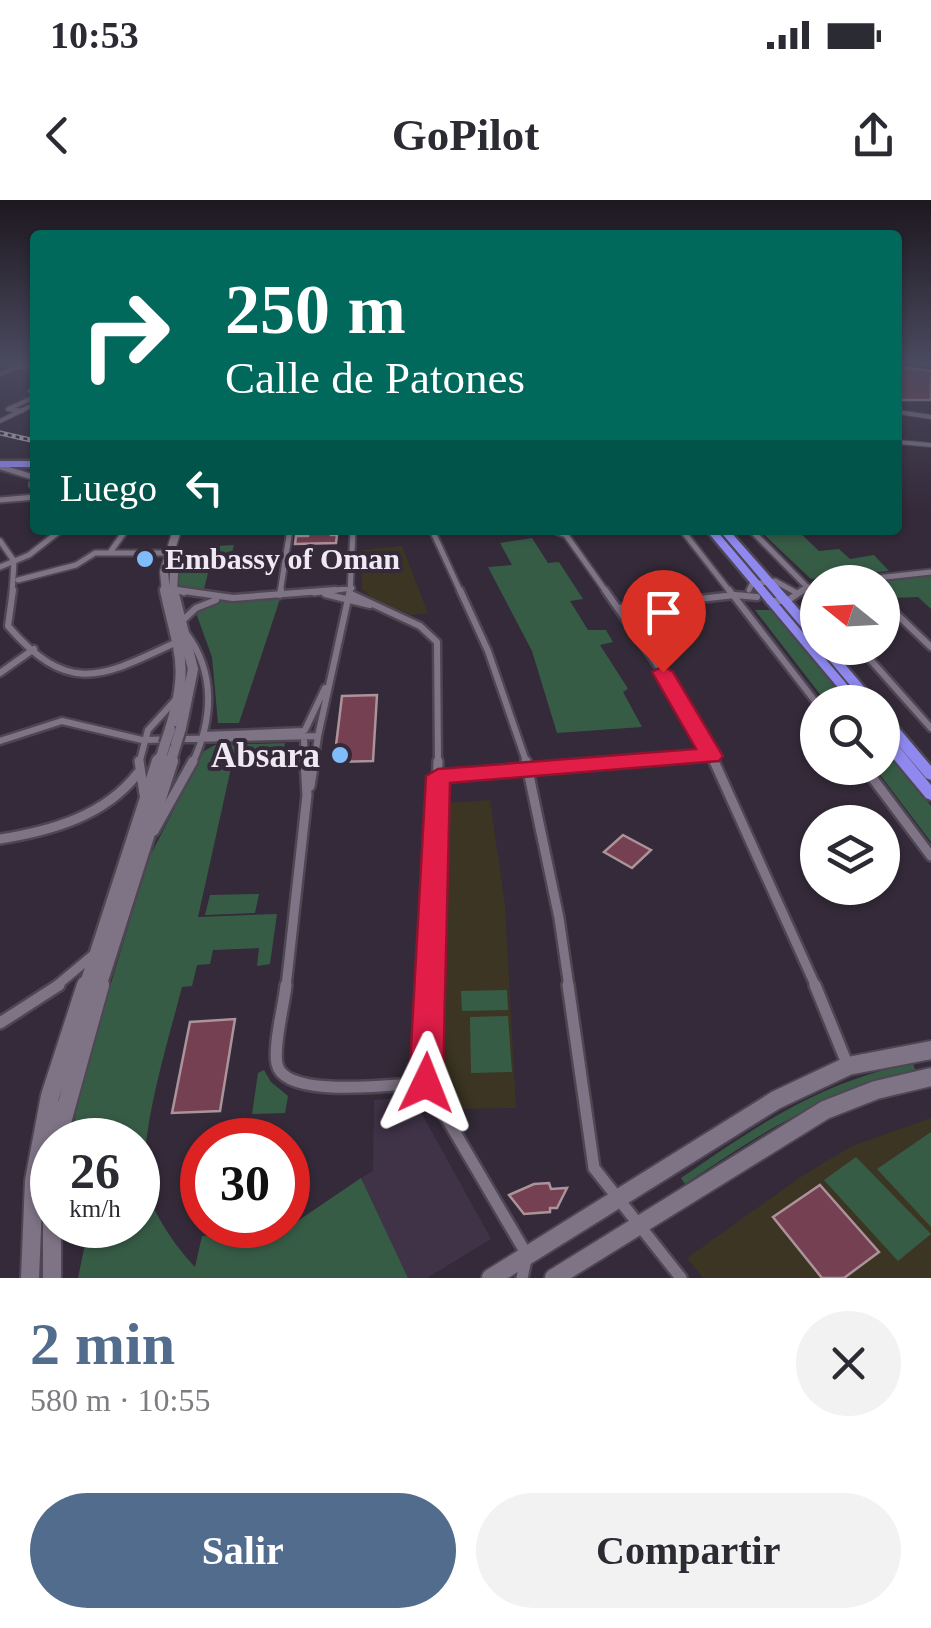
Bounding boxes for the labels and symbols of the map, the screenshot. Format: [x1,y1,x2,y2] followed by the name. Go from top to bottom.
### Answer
[165,542,400,575] place label: Embassy of Oman
[134,548,156,570] marker: Embassy of Oman
[800,565,900,665] north arrow
[621,570,706,673] pin
[211,736,320,775] place label: Absara
[329,744,351,766] marker: Absara
[374,1031,478,1135] position arrow
[180,1118,310,1248] speed limit sign: 30

